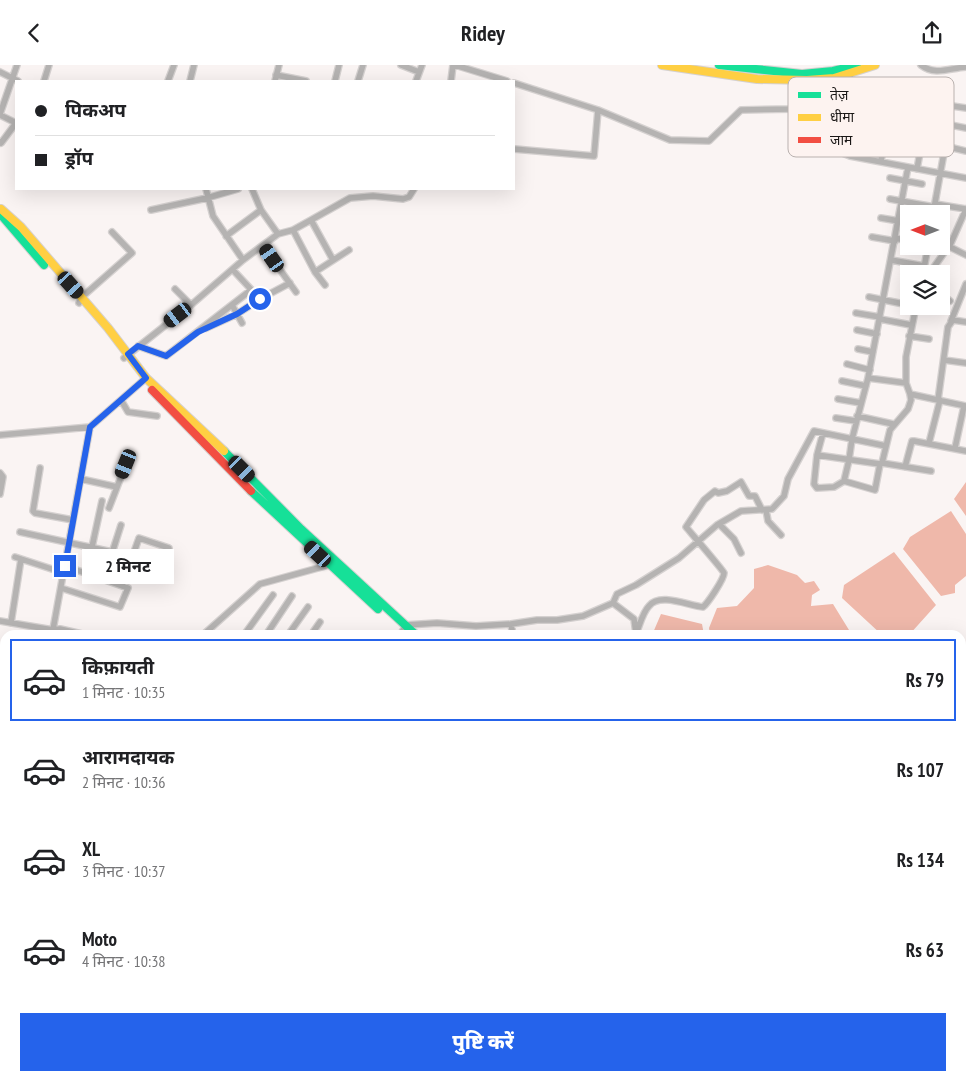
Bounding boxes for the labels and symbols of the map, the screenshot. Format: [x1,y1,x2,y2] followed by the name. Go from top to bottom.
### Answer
[788,77,954,157] legend
[830,86,849,104] text: तेज़
[830,108,855,126] text: धीमा
[830,131,853,149] text: जाम
[900,205,950,255] north arrow
[257,241,286,275] car
[55,269,86,301] car
[249,288,271,310] route start
[161,300,194,330] car
[113,447,138,481] car
[226,453,257,485] car
[301,538,334,570] car
[82,549,175,583] callout: 2 मिनट
[54,555,76,577] route end

